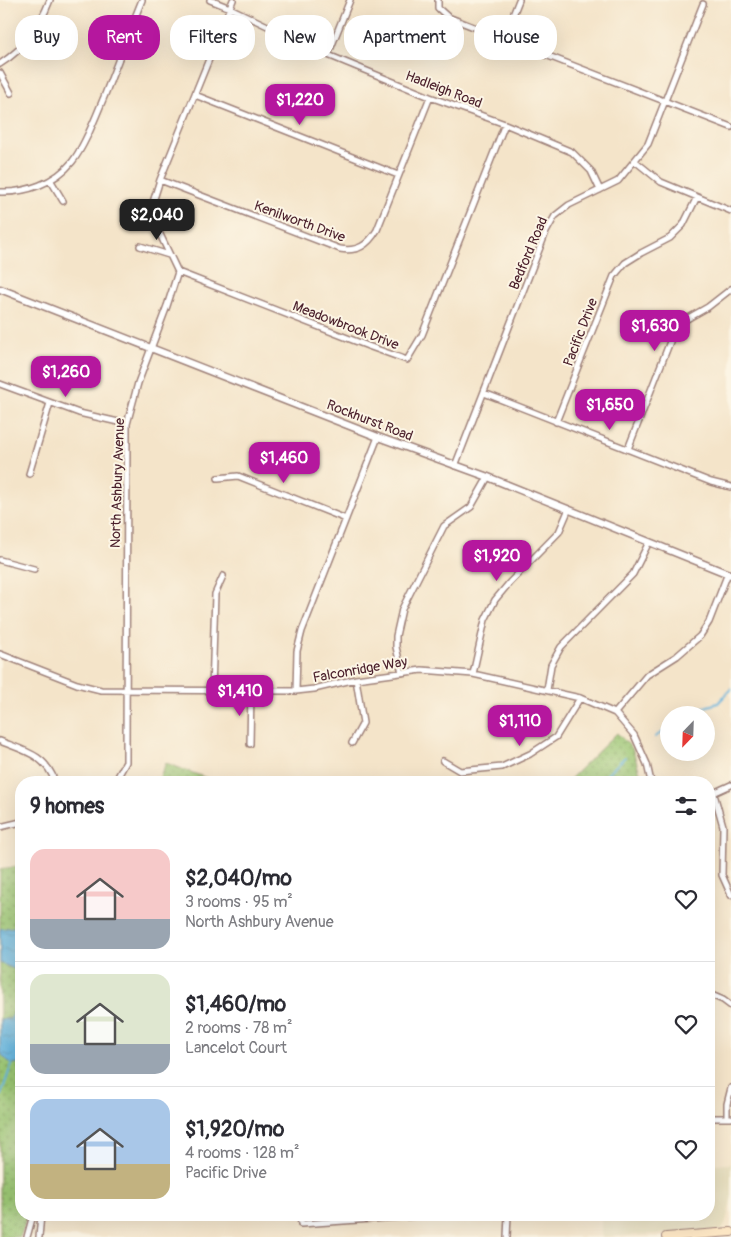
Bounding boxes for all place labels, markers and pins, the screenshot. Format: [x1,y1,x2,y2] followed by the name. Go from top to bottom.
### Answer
[259,84,341,126] pin: $1,220
[116,198,198,241] pin: $2,040
[614,310,696,352] pin: $1,630
[25,356,107,398] pin: $1,260
[569,388,651,431] pin: $1,650
[243,442,325,484] pin: $1,460
[456,540,538,582] pin: $1,920
[199,674,281,717] pin: $1,410
[479,704,561,747] pin: $1,110

